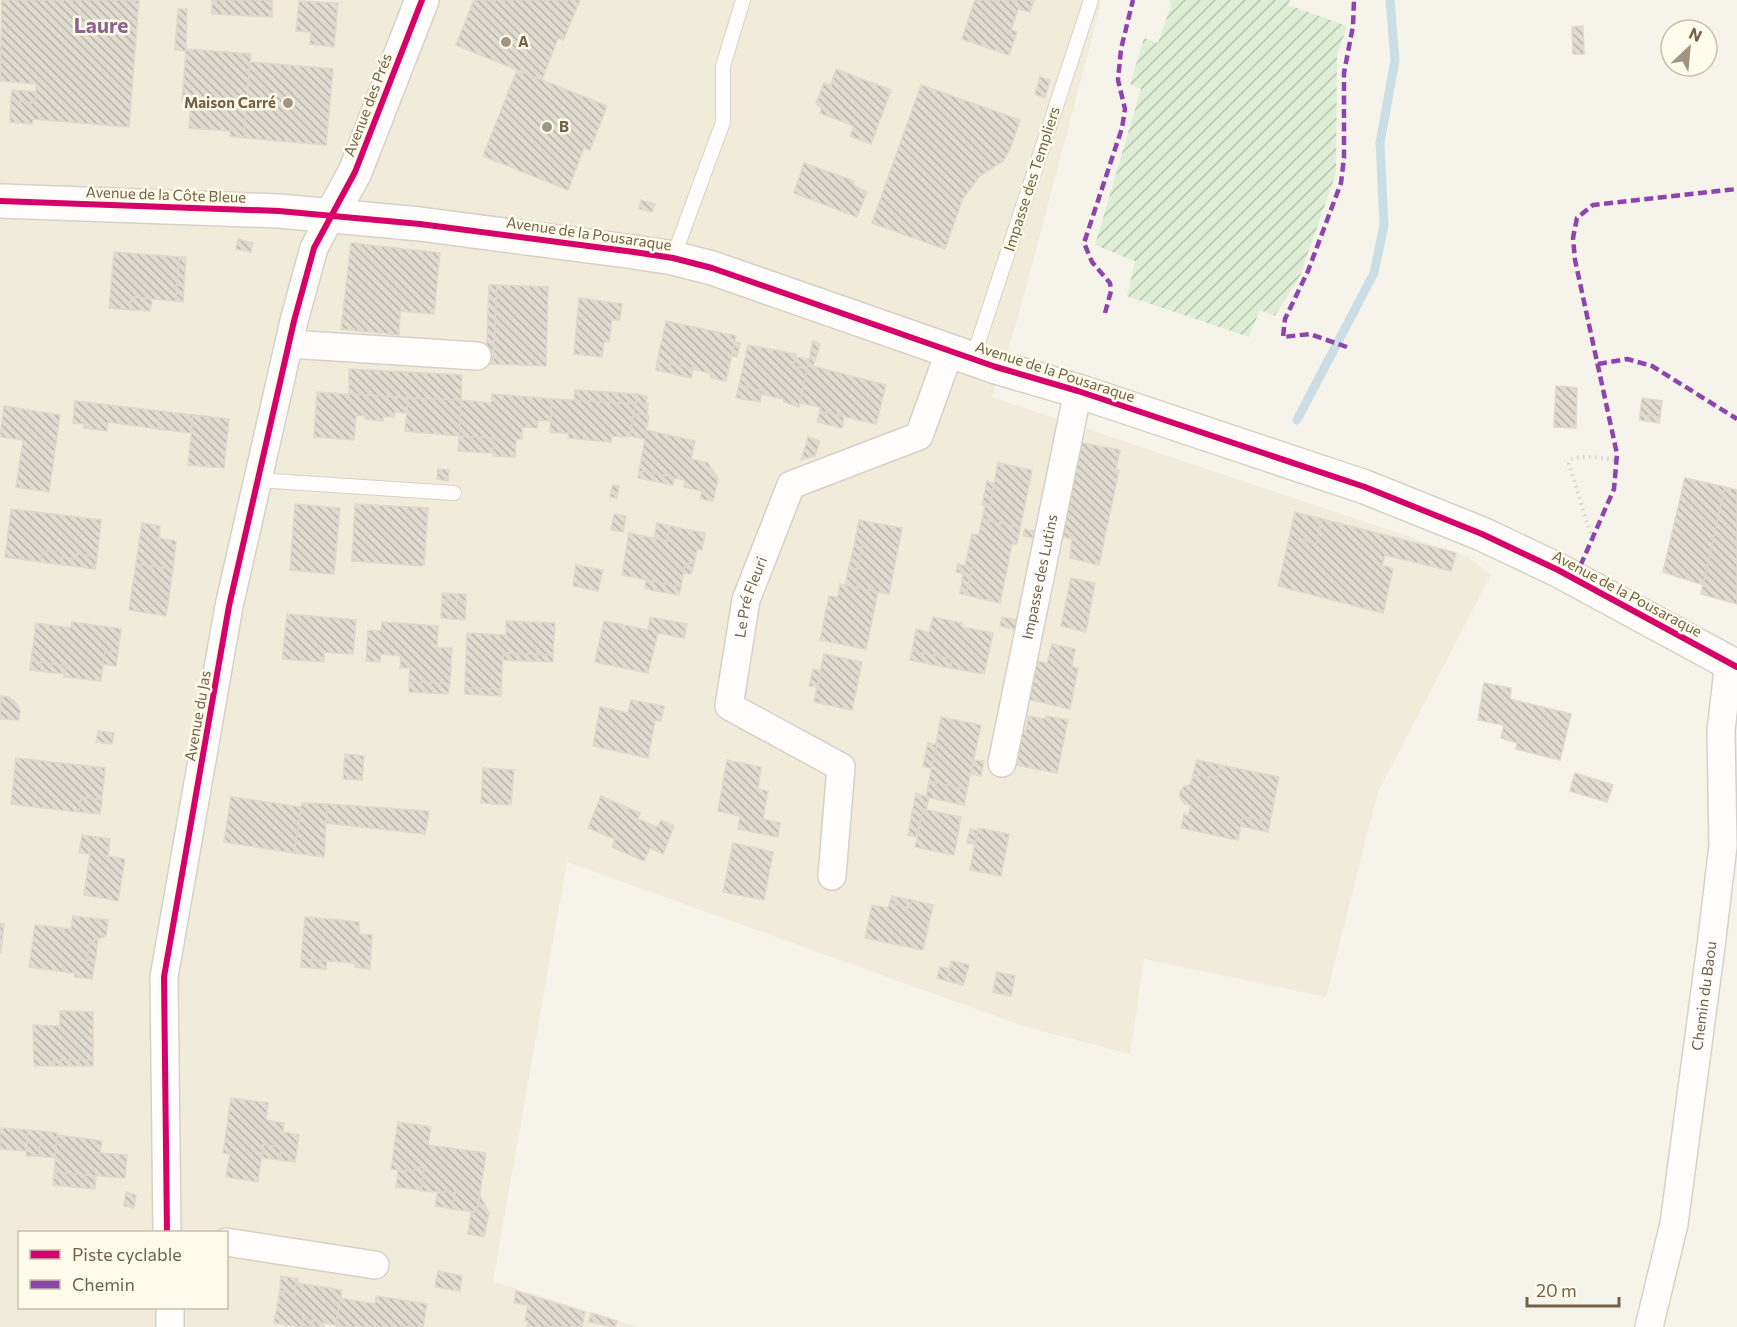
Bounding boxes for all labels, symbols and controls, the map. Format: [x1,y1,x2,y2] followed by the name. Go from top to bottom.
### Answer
[74,12,128,37] district label: Laure
[1659,18,1719,78] north arrow
[1686,23,1705,45] text: N
[518,32,529,50] place label: A
[499,35,513,49] marker: A
[339,50,395,159] street label: Avenue des Prés
[184,93,276,111] place label: Maison Carré
[281,96,295,110] marker: Maison Carré
[999,104,1063,253] street label: Impasse des Templiers
[559,117,569,135] place label: B
[540,120,554,134] marker: B
[86,182,247,206] street label: Avenue de la Côte Bleue
[505,212,673,254] street label: Avenue de la Pousaraque
[973,337,1137,405] street label: Avenue de la Pousaraque
[1018,512,1061,641] street label: Impasse des Lutins
[1550,546,1705,640] street label: Avenue de la Pousaraque
[730,554,770,639] street label: Le Pré Fleuri
[180,669,214,763] street label: Avenue du Jas
[1687,940,1719,1052] street label: Chemin du Baou
[18,1231,228,1309] legend
[72,1243,182,1265] text: Piste cyclable
[1527,1270,1618,1308] scale bar
[72,1273,135,1295] text: Chemin
[1536,1279,1577,1301] text: 20 m

